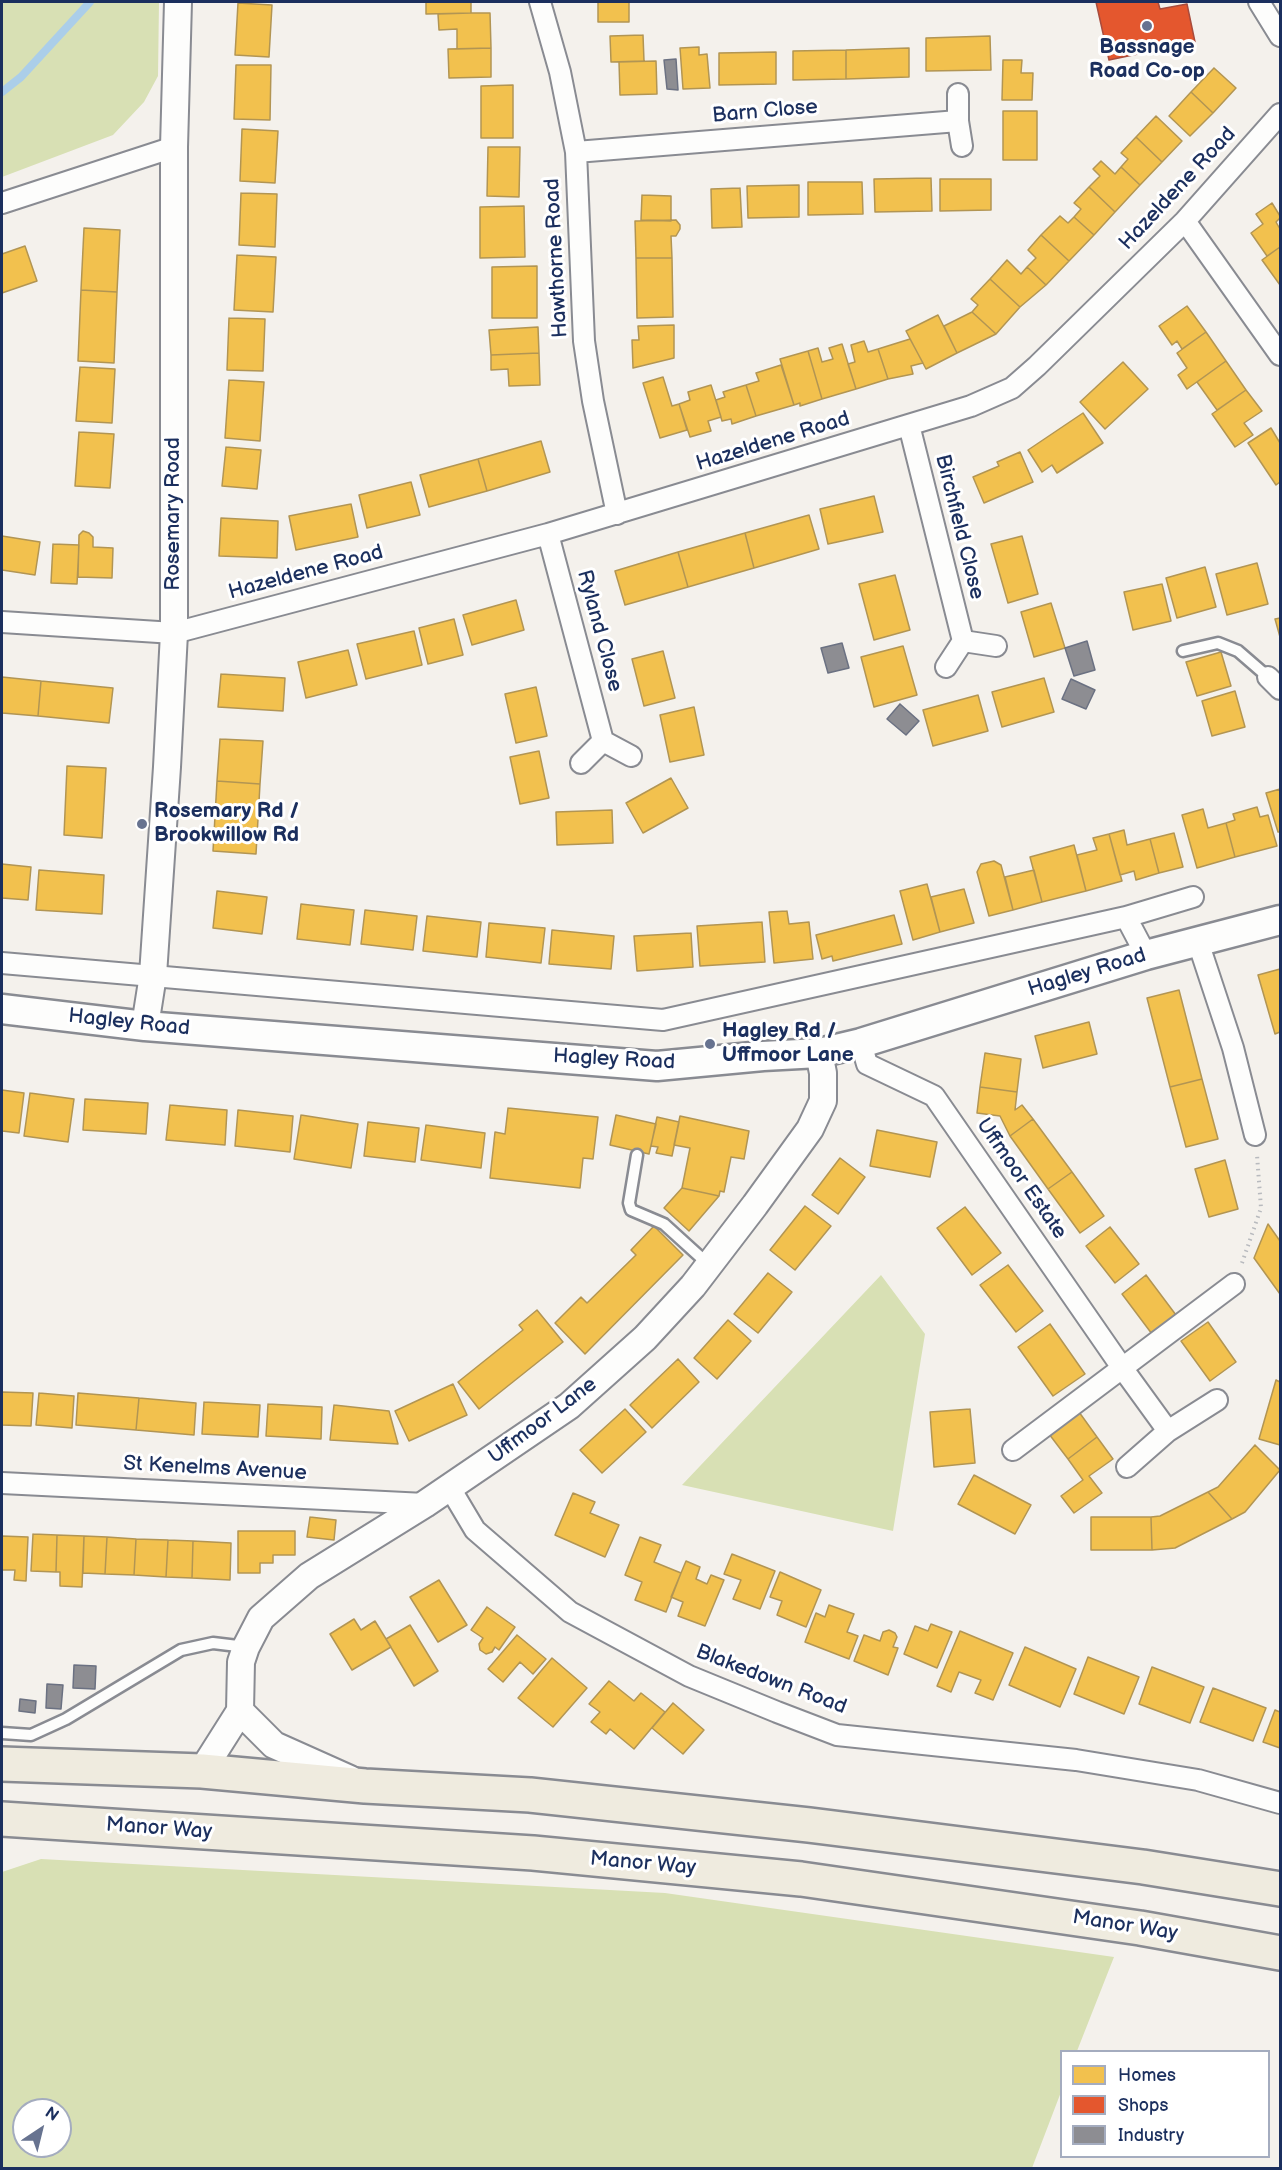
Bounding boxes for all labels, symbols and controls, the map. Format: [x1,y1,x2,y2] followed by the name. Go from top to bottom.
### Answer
[1140,19,1154,33] marker: Bassnage Road Co-op
[1089,35,1205,85] place label: Bassnage Road Co-op
[711,95,819,129] street label: Barn Close
[1115,122,1241,256] street label: Hazeldene Road
[540,178,574,338] street label: Hawthorne Road
[693,407,853,477] street label: Hazeldene Road
[161,437,187,591] street label: Rosemary Road
[929,452,989,602] street label: Birchfield Close
[226,540,386,606] street label: Hazeldene Road
[571,567,627,695] street label: Ryland Close
[154,799,299,849] place label: Rosemary Rd / Brookwillow Rd
[135,817,149,831] marker: Rosemary Rd / Brookwillow Rd
[1025,943,1149,1003] street label: Hagley Road
[67,1004,191,1042] street label: Hagley Road
[722,1019,854,1069] place label: Hagley Rd / Uffmoor Lane
[703,1037,717,1051] marker: Hagley Rd / Uffmoor Lane
[552,1044,676,1076] street label: Hagley Road
[970,1114,1072,1244] street label: Uffmoor Estate
[484,1372,602,1470] street label: Uffmoor Lane
[123,1452,307,1486] street label: St Kenelms Avenue
[692,1640,850,1720] street label: Blakedown Road
[105,1813,213,1845] street label: Manor Way
[589,1847,697,1881] street label: Manor Way
[1071,1905,1179,1947] street label: Manor Way
[1060,2050,1270,2158] legend
[1118,2065,1176,2086] text: Homes
[1118,2095,1168,2116] text: Shops
[12,2098,72,2158] north arrow
[41,2103,62,2126] text: N
[1118,2125,1184,2146] text: Industry

